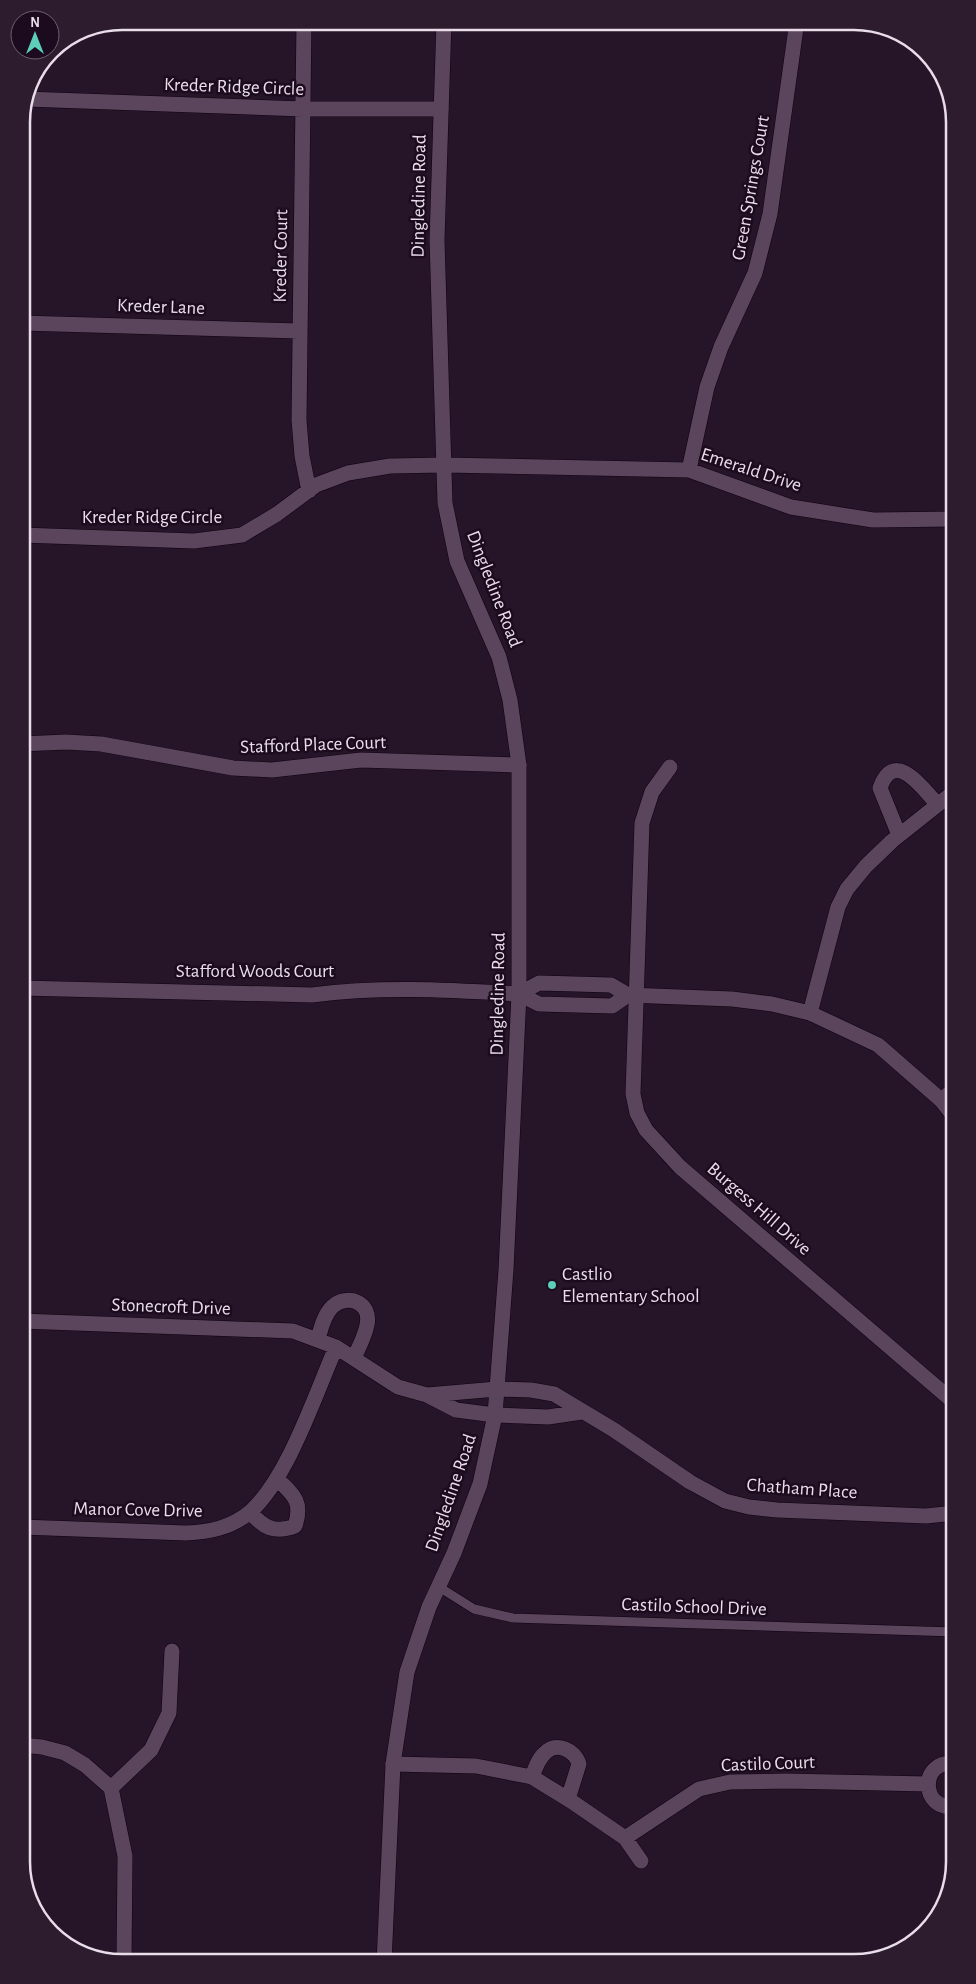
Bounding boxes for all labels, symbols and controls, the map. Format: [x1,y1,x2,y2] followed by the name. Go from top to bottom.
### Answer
[10,10,60,60] north arrow
[30,16,40,30] text: N
[163,75,305,99] street label: Kreder Ridge Circle
[729,114,773,262] street label: Green Springs Court
[408,134,430,258] street label: Dingledine Road
[271,209,291,303] street label: Kreder Court
[117,296,205,318] street label: Kreder Lane
[698,445,804,495] street label: Emerald Drive
[82,508,222,527] street label: Kreder Ridge Circle
[463,528,525,650] street label: Dingledine Road
[240,733,386,757] street label: Stafford Place Court
[487,932,509,1056] street label: Dingledine Road
[176,962,334,981] street label: Stafford Woods Court
[703,1159,815,1259] street label: Burgess Hill Drive
[562,1265,700,1306] place label: Castlio Elementary School
[546,1279,558,1291] marker: Castlio Elementary School
[111,1295,231,1319] street label: Stonecroft Drive
[422,1431,480,1554] street label: Dingledine Road
[746,1476,858,1502] street label: Chatham Place
[73,1499,203,1521] street label: Manor Cove Drive
[621,1595,767,1619] street label: Castilo School Drive
[721,1753,815,1775] street label: Castilo Court

